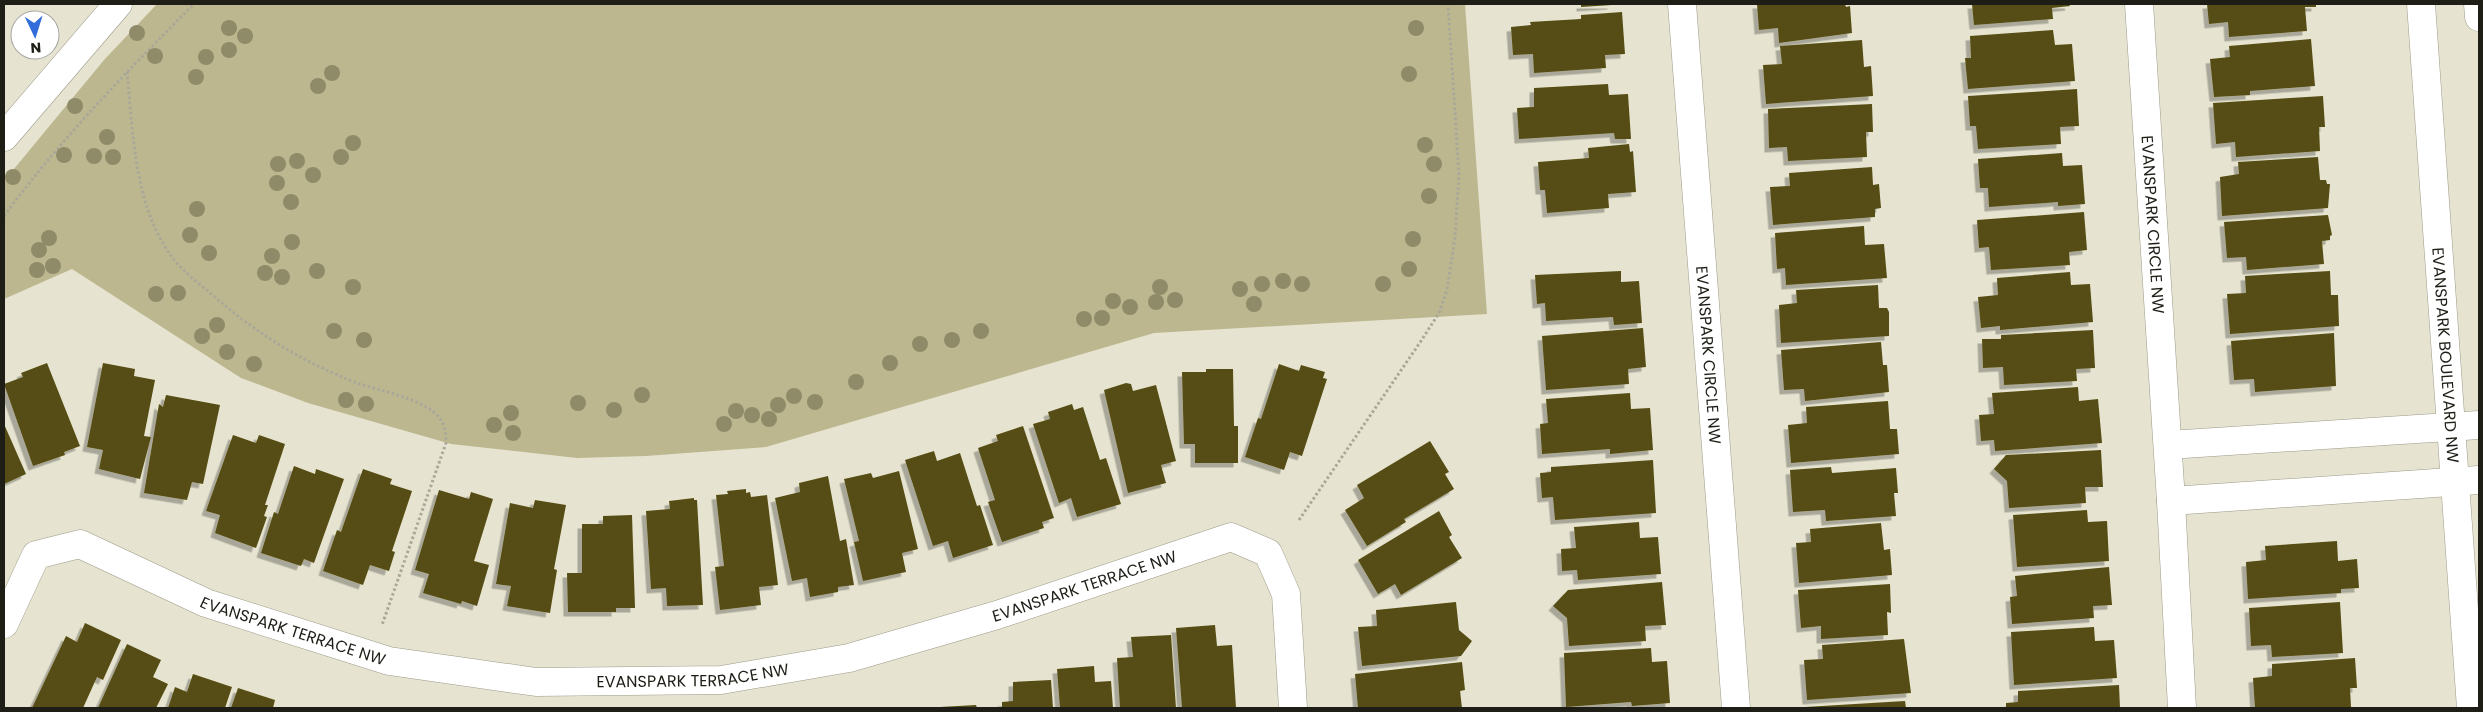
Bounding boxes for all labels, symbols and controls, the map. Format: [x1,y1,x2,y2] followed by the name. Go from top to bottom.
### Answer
[10,10,60,60] north arrow
[30,38,42,58] text: N
[2136,135,2170,315] street label: EVANSPARK CIRCLE NW
[2427,246,2465,464] street label: EVANSPARK BOULEVARD NW
[1691,265,1727,445] street label: EVANSPARK CIRCLE NW
[989,544,1180,627] street label: EVANSPARK TERRACE NW
[197,590,389,671] street label: EVANSPARK TERRACE NW
[596,657,791,693] street label: EVANSPARK TERRACE NW

